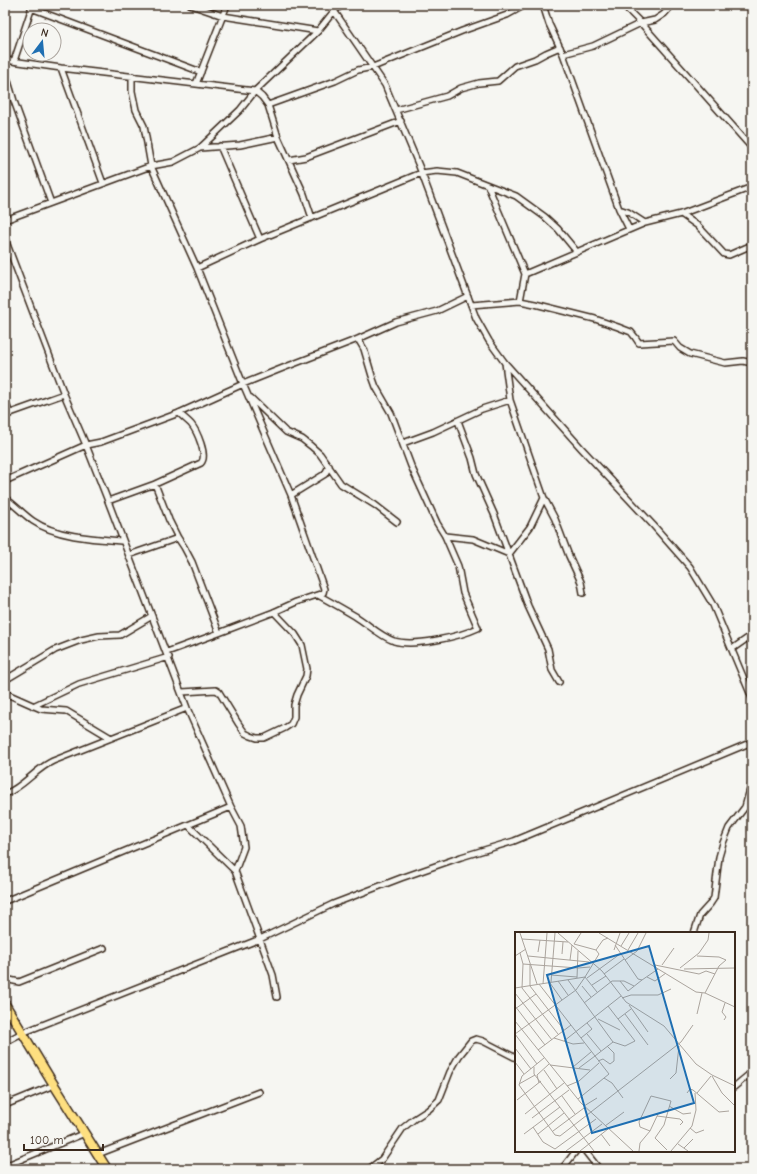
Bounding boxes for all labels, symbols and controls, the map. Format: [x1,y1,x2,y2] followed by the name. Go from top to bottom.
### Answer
[22,22,62,62] north arrow
[39,26,50,40] text: N
[515,932,735,1152] inset map
[24,1126,103,1152] scale bar
[30,1133,63,1147] text: 100 m

